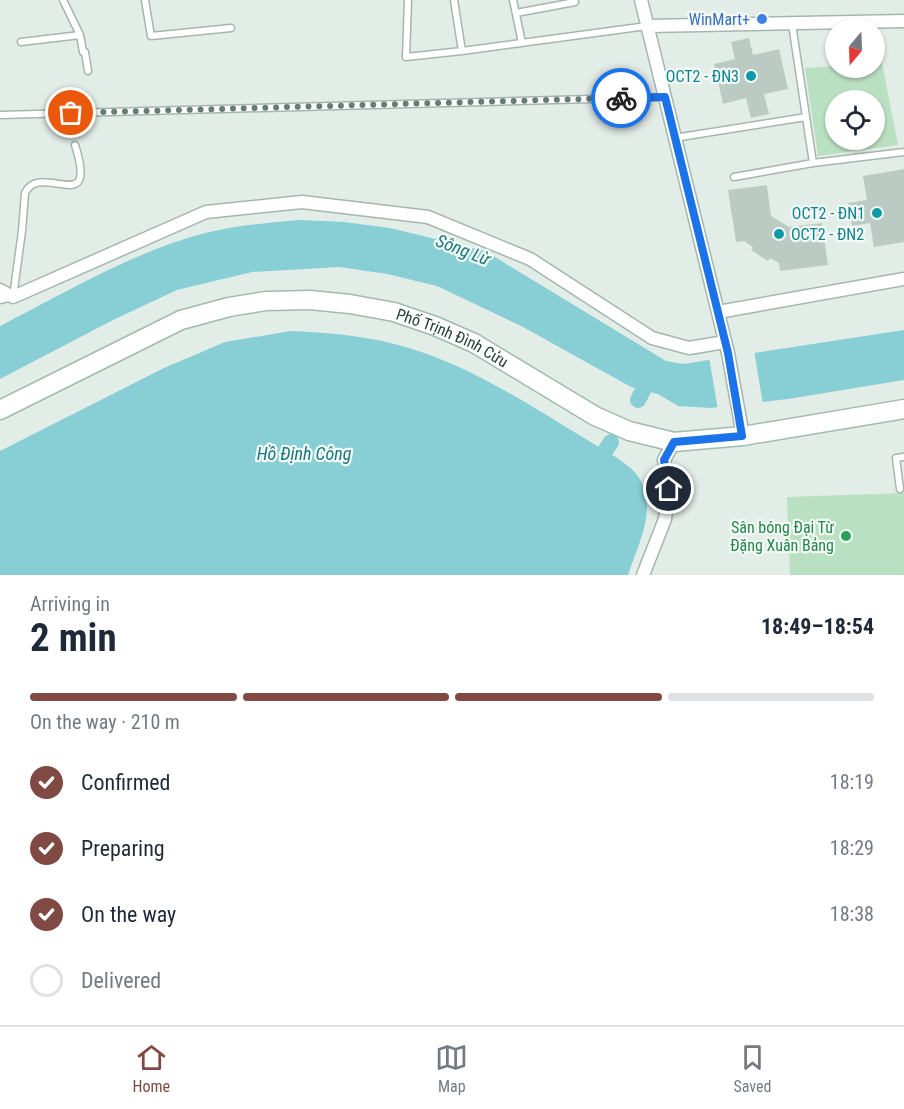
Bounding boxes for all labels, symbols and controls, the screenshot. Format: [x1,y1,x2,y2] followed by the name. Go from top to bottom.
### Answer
[689,10,750,29] place label: WinMart+
[755,12,769,26] marker: WinMart+
[825,18,885,78] north arrow
[825,18,885,150] map controls
[666,67,739,86] place label: OCT2 - ĐN3
[591,68,651,128] courier
[744,69,758,83] marker: OCT2 - ĐN3
[605,82,638,115] icon: bike
[45,87,96,138] pin
[825,90,885,150] button: locate
[54,96,87,129] icon: bag
[792,204,865,223] place label: OCT2 - ĐN1
[870,206,884,220] marker: OCT2 - ĐN1
[791,225,864,244] place label: OCT2 - ĐN2
[772,227,786,241] marker: OCT2 - ĐN2
[433,230,495,270] water label: Sông Lừ
[394,304,512,371] street label: Phố Trịnh Đình Cửu
[257,443,352,464] water label: Hồ Định Công
[643,463,694,514] pin
[652,472,685,505] icon: home
[730,518,834,555] place label: Sân bóng Đại Từ Đặng Xuân Bảng
[839,529,853,543] marker: Sân bóng Đại Từ Đặng Xuân Bảng
[30,592,110,616] text: Arriving in
[761,614,874,639] text: 18:49–18:54
[30,615,117,661] text: 2 min
[30,710,180,734] text: On the way · 210 m
[30,766,63,799] icon: check
[81,770,170,795] text: Confirmed
[830,770,874,794] text: 18:19
[30,832,63,865] icon: check
[81,836,165,861] text: Preparing
[830,836,874,860] text: 18:29
[30,898,63,931] icon: check
[81,902,176,927] text: On the way
[830,902,874,926] text: 18:38
[81,968,161,993] text: Delivered
[133,1041,170,1096] tab: Home
[435,1041,468,1096] tab: Map
[733,1041,771,1096] tab: Saved

